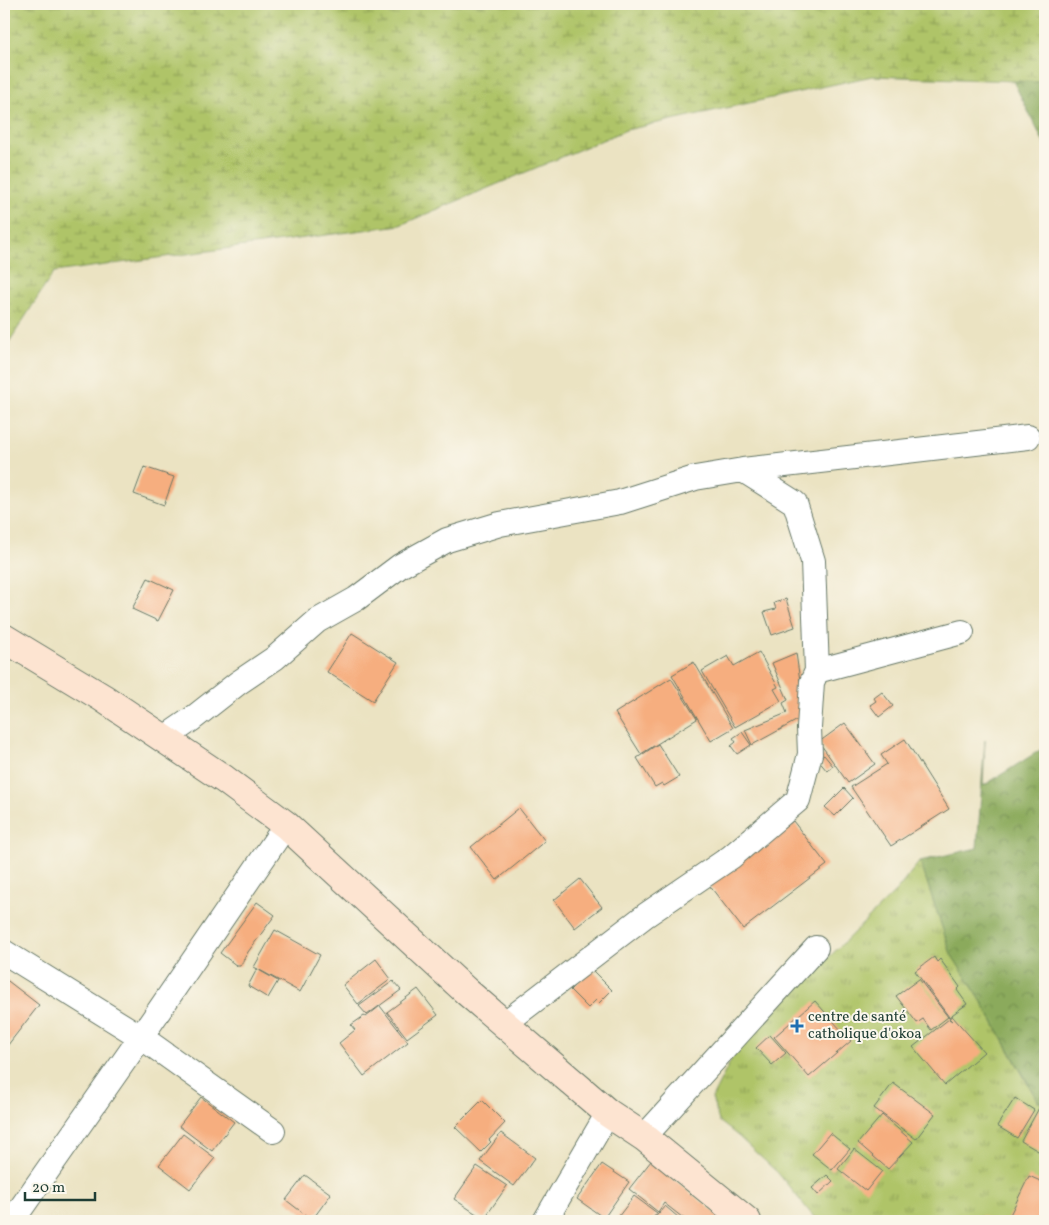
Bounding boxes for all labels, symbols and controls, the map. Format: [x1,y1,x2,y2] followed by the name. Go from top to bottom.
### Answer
[808,1007,922,1045] place label: centre de santé catholique d'okoa
[790,1019,804,1033] marker: centre de santé catholique d'okoa
[25,1170,95,1202] scale bar
[32,1178,65,1199] text: 20 m

